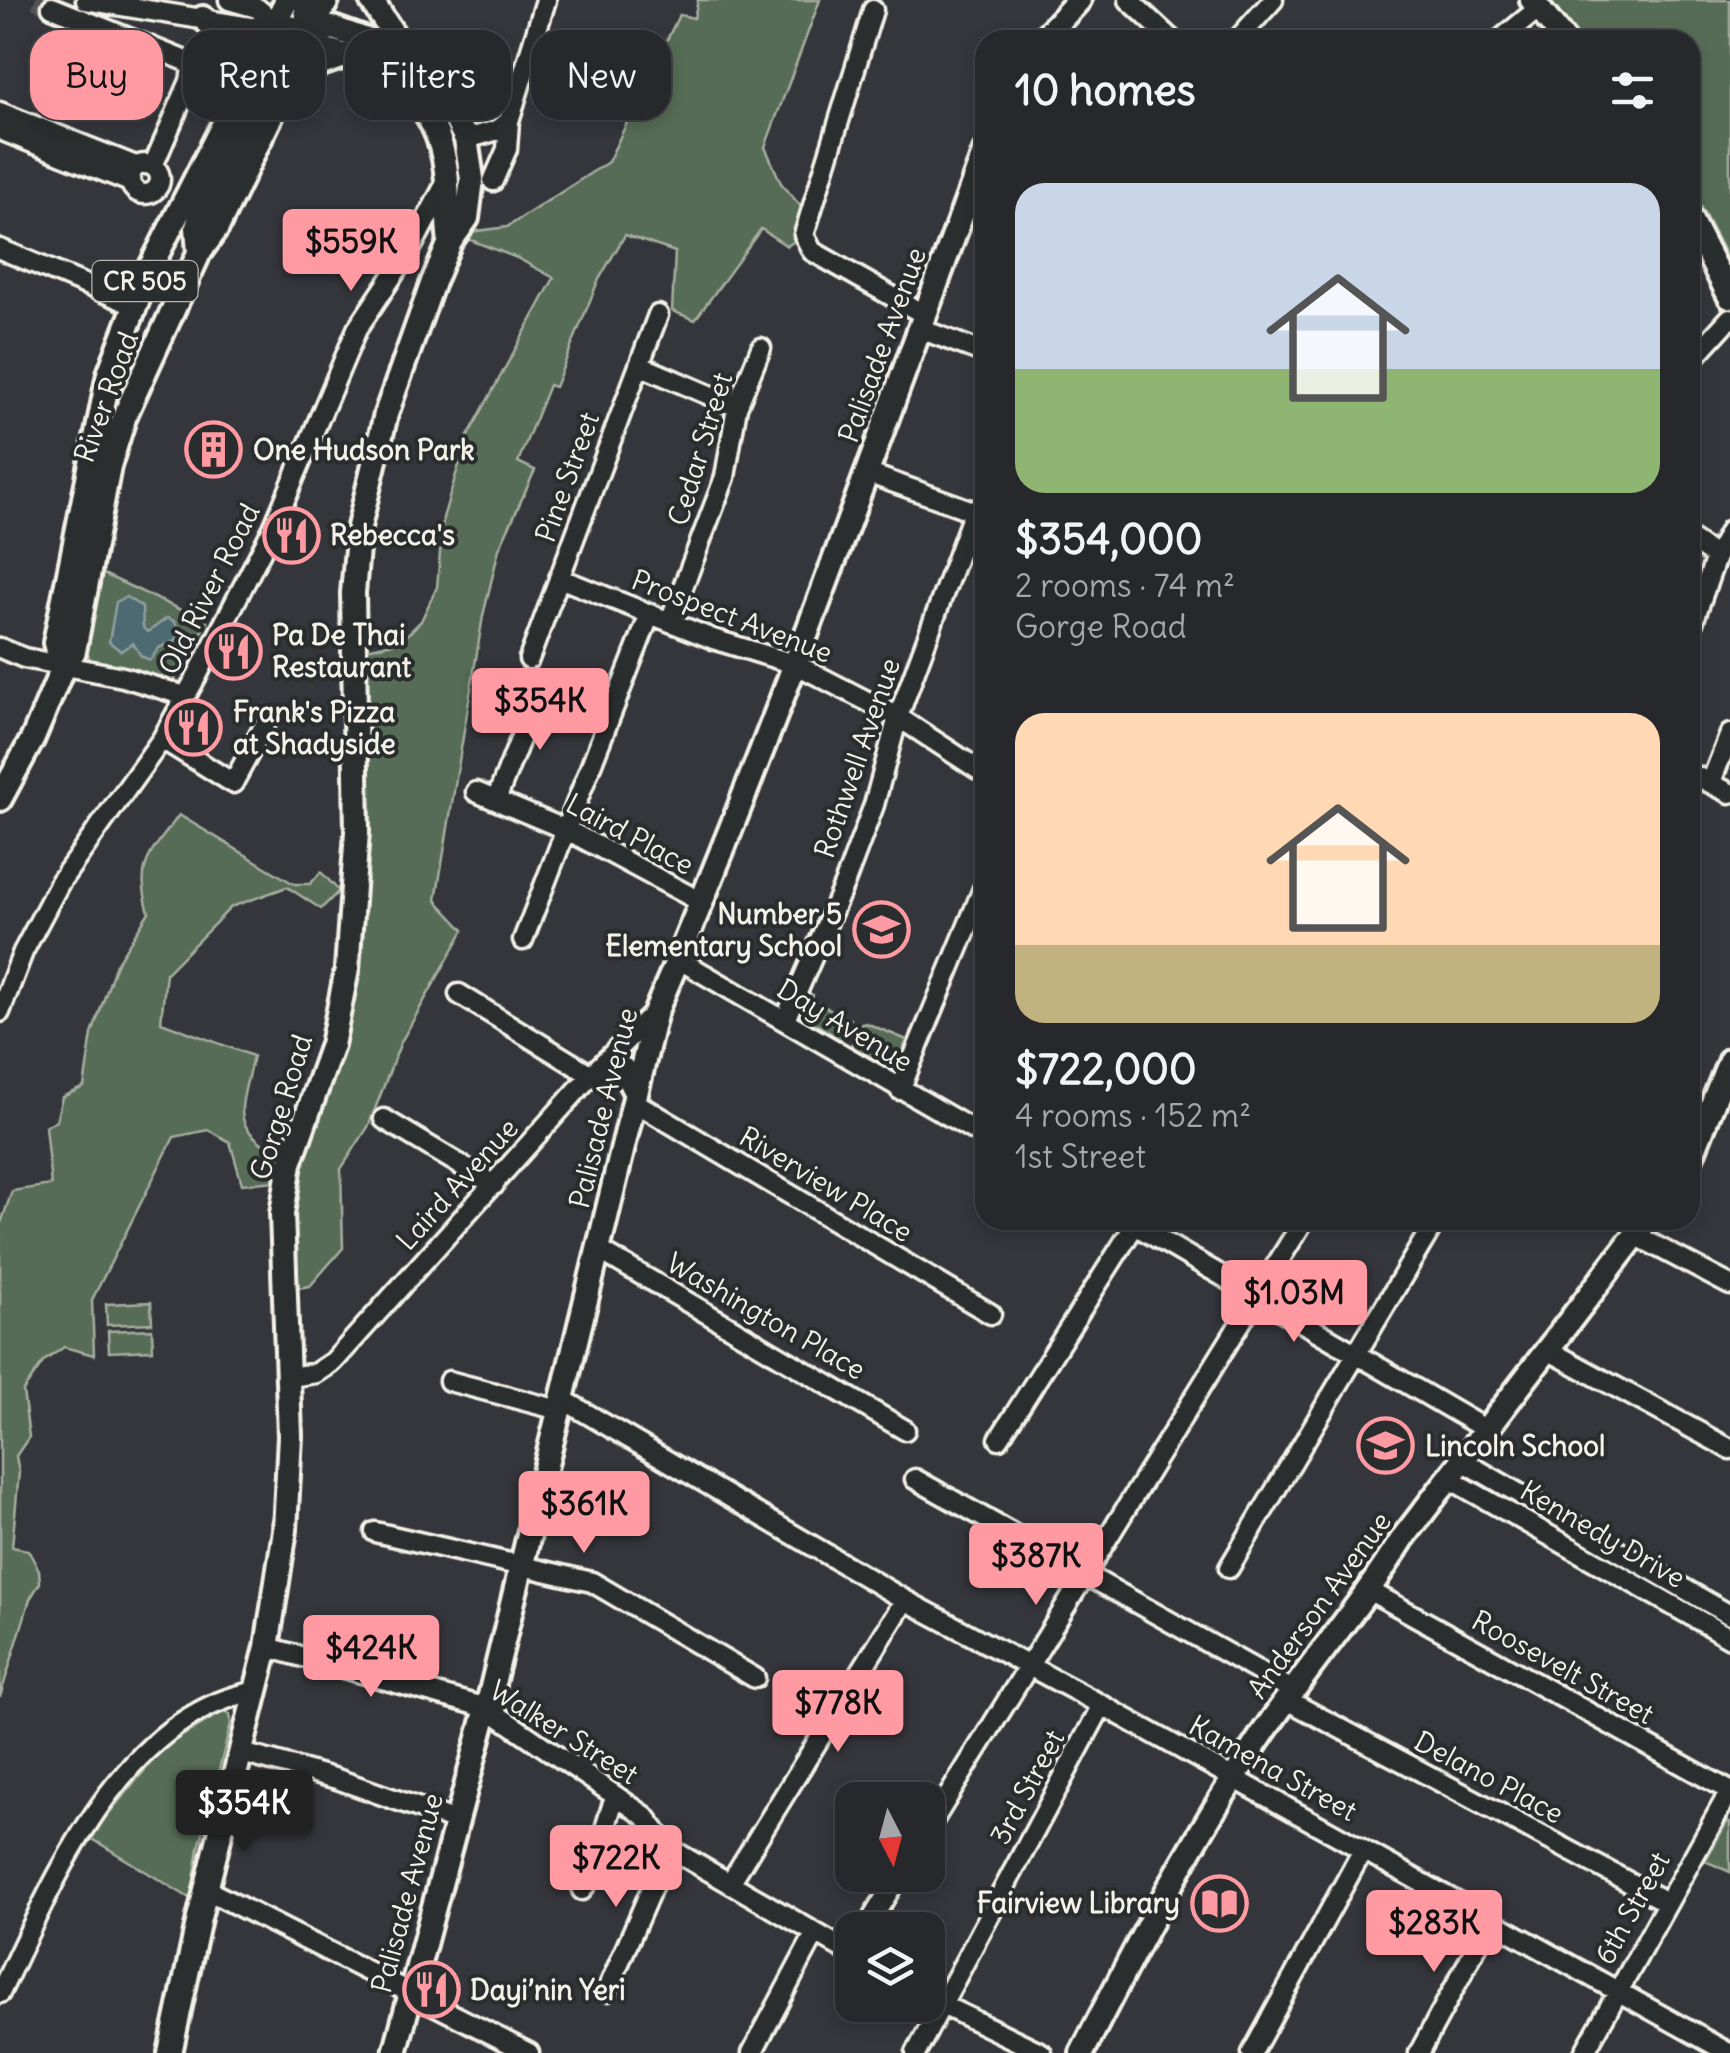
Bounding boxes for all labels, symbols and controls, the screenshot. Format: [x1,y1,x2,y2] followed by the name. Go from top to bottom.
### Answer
[30,30,163,120] chip: Buy
[183,30,325,120] chip: Rent
[345,30,511,120] chip: Filters
[531,30,671,120] chip: New
[1605,63,1660,118] icon: filters
[1015,64,1196,116] text: 10 homes
[281,209,421,294] pin: $559K
[305,221,397,262] text: $559K
[830,242,934,448] street label: Palisade Avenue
[1248,248,1428,428] icon: home
[92,261,198,301] road number: CR 505
[66,327,146,467] street label: River Road
[660,368,740,530] street label: Cedar Street
[527,407,607,547] street label: Pine Street
[184,420,244,480] building icon: One Hudson Park
[253,432,475,468] place label: One Hudson Park
[150,497,268,681] street label: Old River Road
[261,505,321,565] restaurant icon: Rebecca's
[1015,513,1202,565] text: $354,000
[330,517,455,553] place label: Rebecca's
[627,561,837,671] street label: Prospect Avenue
[1015,565,1235,606] text: 2 rooms · 74 m²
[1015,606,1187,647] text: Gorge Road
[272,617,412,685] place label: Pa De Thai Restaurant
[203,621,263,681] restaurant icon: Pa De Thai Restaurant
[806,653,908,863] street label: Rothwell Avenue
[470,668,610,753] pin: $354K
[494,680,586,721] text: $354K
[233,694,396,762] place label: Frank's Pizza at Shadyside
[164,698,224,758] restaurant icon: Frank's Pizza at Shadyside
[1248,778,1428,958] icon: home
[560,785,700,883] street label: Laird Place
[605,896,842,964] place label: Number 5 Elementary School
[851,900,911,960] school or university icon: Number 5 Elementary School
[771,970,919,1080] street label: Day Avenue
[561,1004,645,1212] street label: Palisade Avenue
[242,1030,320,1184] street label: Gorge Road
[1015,1043,1197,1095] text: $722,000
[1015,1095,1251,1136] text: 4 rooms · 152 m²
[388,1110,526,1258] street label: Laird Avenue
[733,1118,919,1250] street label: Riverview Place
[1015,1136,1146,1177] text: 1st Street
[660,1245,872,1387] street label: Washington Place
[1213,1260,1375,1345] pin: $1.03M
[1243,1272,1345,1313] text: $1.03M
[1356,1416,1416,1476] school or university icon: Lincoln School
[1425,1428,1605,1464] place label: Lincoln School
[514,1471,654,1556] pin: $361K
[1514,1472,1692,1596] street label: Kennedy Drive
[541,1483,627,1524] text: $361K
[1239,1505,1399,1705] street label: Anderson Avenue
[966,1523,1106,1608] pin: $387K
[991,1535,1081,1576] text: $387K
[1466,1602,1660,1732] street label: Roosevelt Street
[301,1615,441,1700] pin: $424K
[325,1627,417,1668] text: $424K
[768,1670,908,1755] pin: $778K
[483,1672,645,1792] street label: Walker Street
[794,1682,882,1723] text: $778K
[1183,1707,1363,1829] street label: Kamena Street
[982,1723,1072,1851] street label: 3rd Street
[1408,1723,1570,1831] street label: Delano Place
[174,1770,314,1855] pin: $354K
[198,1782,290,1823] text: $354K
[835,1782,945,1892] north arrow
[835,1782,945,2022] map controls
[363,1789,451,1997] street label: Palisade Avenue
[546,1825,686,1910] pin: $722K
[572,1837,660,1878] text: $722K
[1586,1845,1678,1971] street label: 6th Street
[1189,1873,1249,1933] library icon: Fairview Library
[977,1885,1180,1921] place label: Fairview Library
[1364,1890,1504,1975] pin: $283K
[1388,1902,1480,1943] text: $283K
[835,1912,945,2022] button: layers
[401,1960,461,2020] restaurant icon: Dayi’nin Yeri
[470,1972,626,2008] place label: Dayi’nin Yeri

